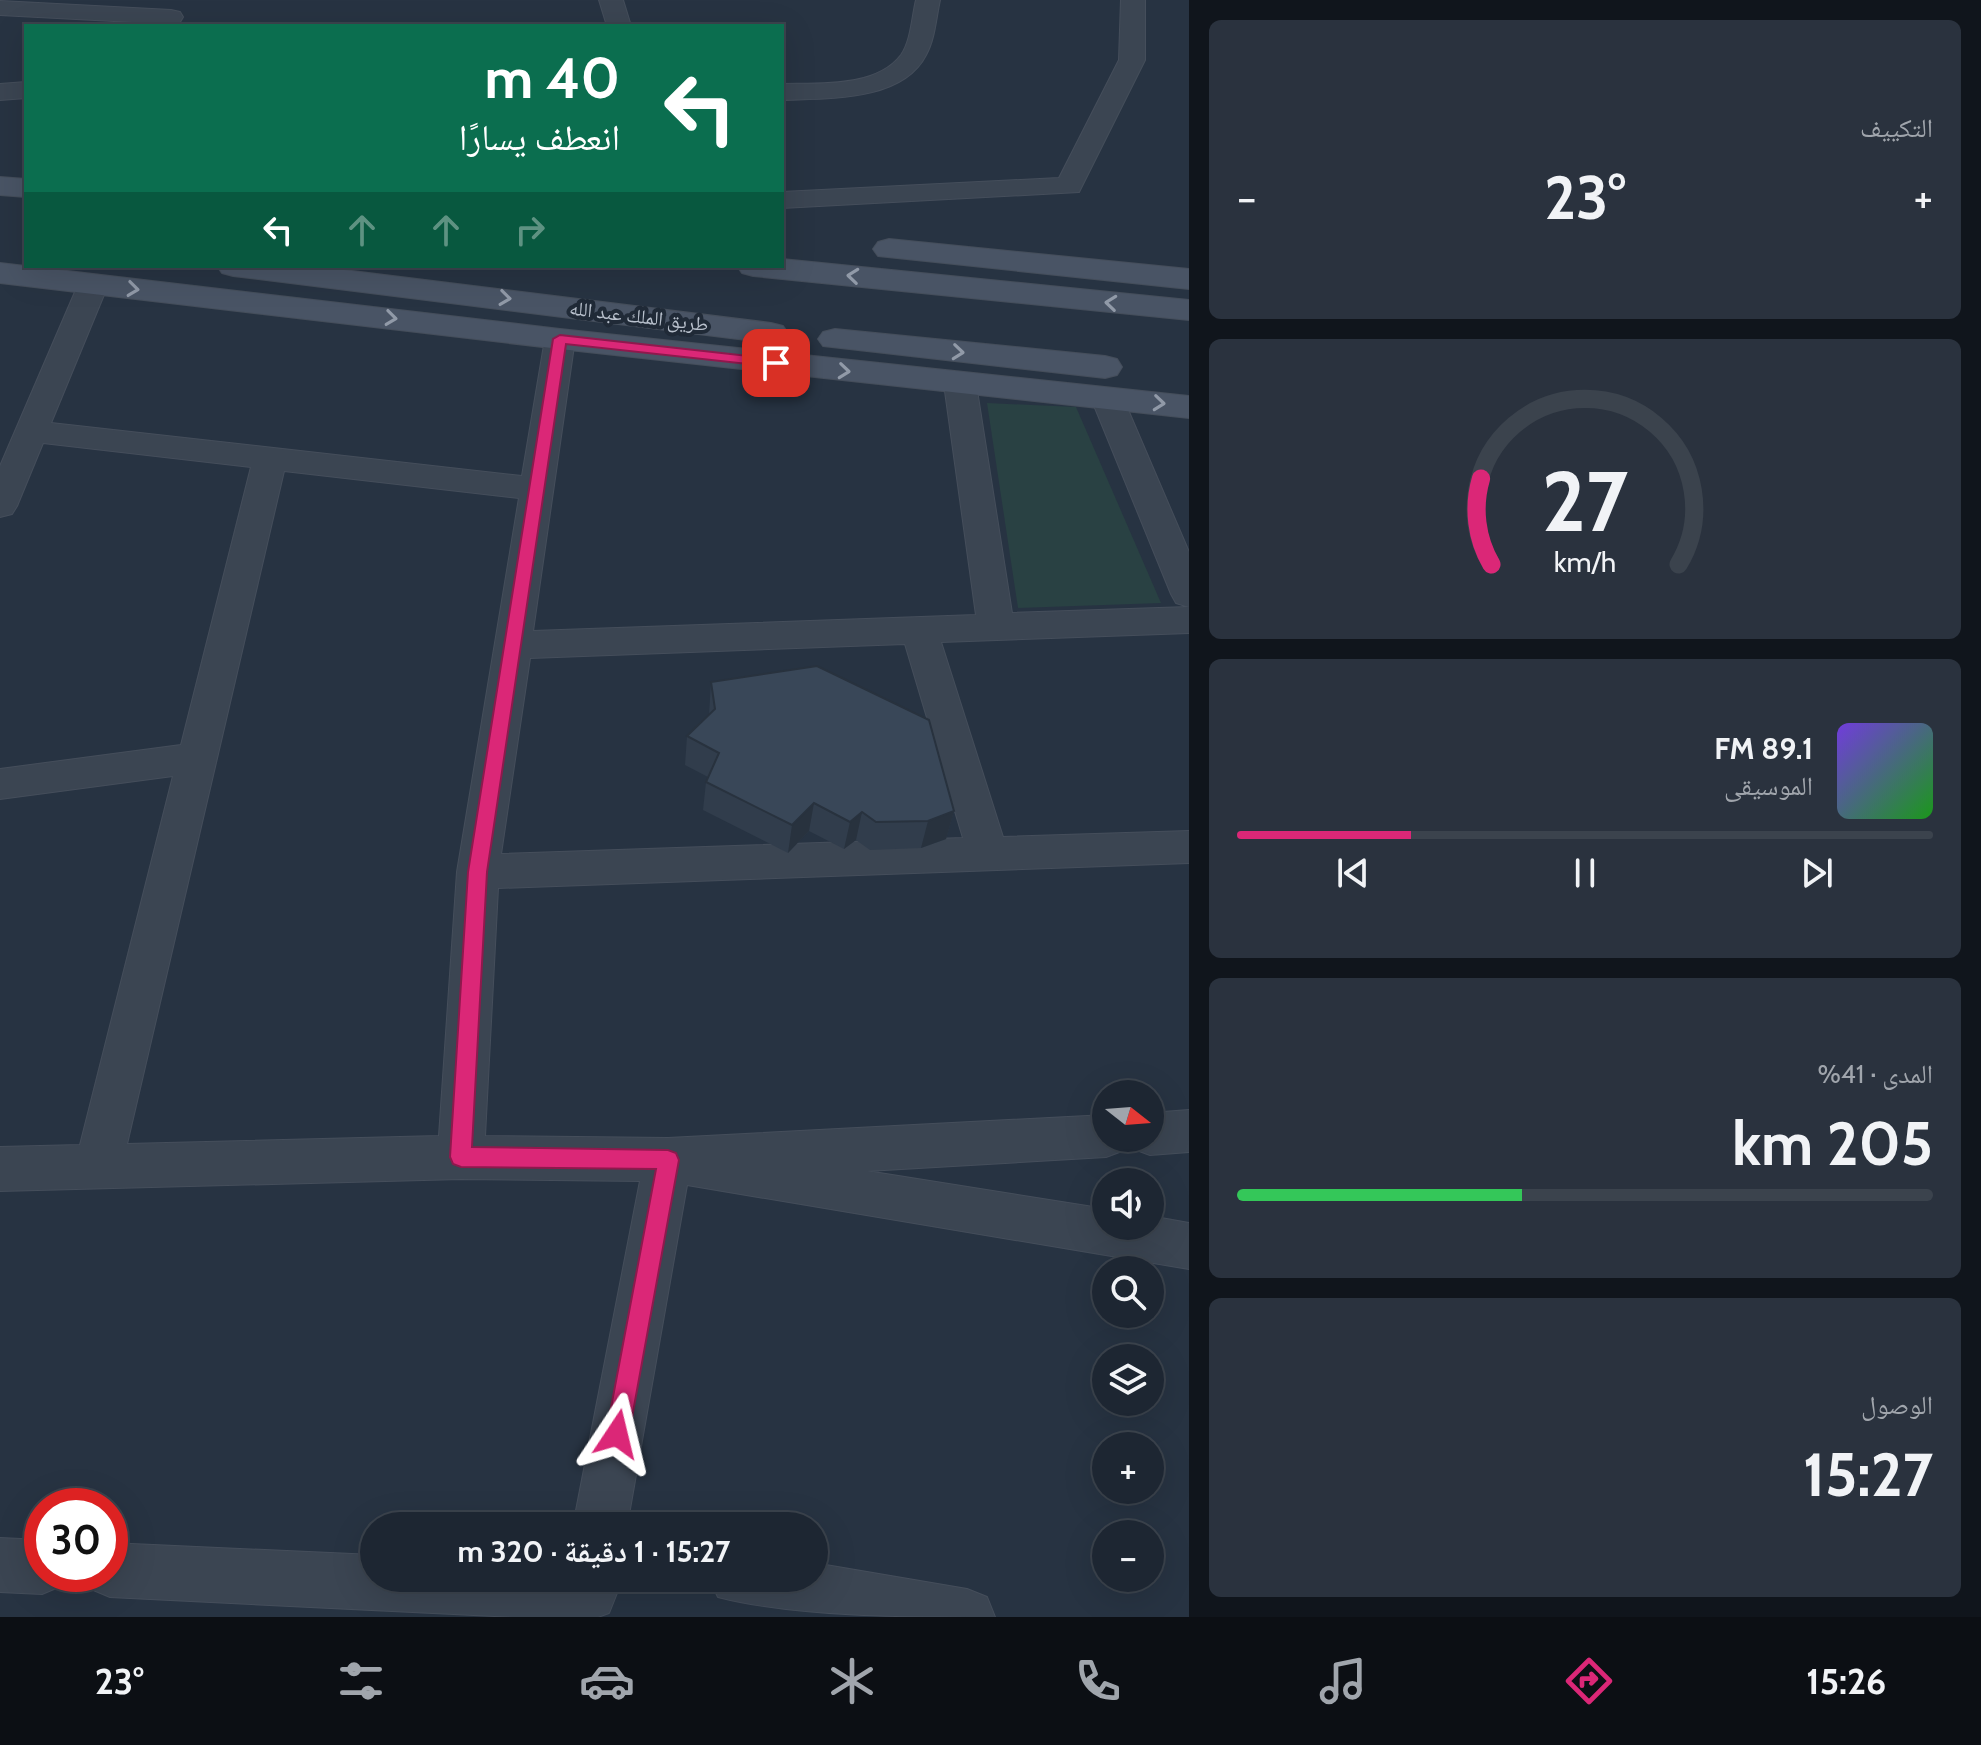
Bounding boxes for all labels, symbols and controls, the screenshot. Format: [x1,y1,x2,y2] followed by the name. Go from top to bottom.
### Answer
[484,44,620,112] text: 40 m
[648,56,752,160] icon: left
[1860,112,1933,144] text: التكييف
[459,115,620,159] text: انعطف يسارًا
[1544,161,1626,234] text: 23°
[1237,171,1256,224] text: −
[1914,171,1933,224] text: +
[256,208,300,252] icon: left
[340,208,384,252] icon: ahead
[424,208,468,252] icon: ahead
[508,208,552,252] icon: right
[846,268,859,285] one-way arrow
[126,280,140,297] one-way arrow
[499,290,512,307] one-way arrow
[1104,294,1117,311] one-way arrow
[568,296,710,336] street label: طريق الملك عبد الله
[385,310,398,327] one-way arrow
[742,329,810,397] pin
[754,341,798,385] icon: arrive
[952,343,965,360] one-way arrow
[838,362,851,379] one-way arrow
[1153,395,1166,412] one-way arrow
[1542,451,1628,552] text: 27
[1554,544,1616,579] text: km/h
[1714,730,1813,767] text: 89.1 FM
[1724,770,1813,802] text: الموسيقى
[1331,851,1375,895] icon: previous
[1563,851,1607,895] icon: pause
[1795,851,1839,895] icon: next
[1817,1058,1933,1090] text: المدى · 41%
[1092,1080,1164,1152] north arrow
[1092,1080,1164,1592] map controls
[1732,1107,1933,1180] text: 205 km
[1092,1168,1164,1240] button: sound
[1092,1256,1164,1328] button: search
[1092,1344,1164,1416] button: layers
[1861,1389,1933,1421] text: الوصول
[575,1392,659,1476] position arrow
[1092,1432,1164,1504] button: +
[1803,1438,1933,1511] text: 15:27
[24,1488,128,1592] speed limit sign: 30
[1092,1520,1164,1592] button: −
[458,1533,730,1570] text: 15:27 · 1 دقيقة · 320 m
[333,1653,389,1709] icon: filters
[579,1653,635,1709] icon: car
[824,1653,880,1709] icon: climate
[1070,1653,1126,1709] icon: phone
[1315,1653,1371,1709] icon: music
[1561,1653,1617,1709] icon: directions
[95,1659,144,1703] text: 23°
[1806,1659,1886,1703] text: 15:26

